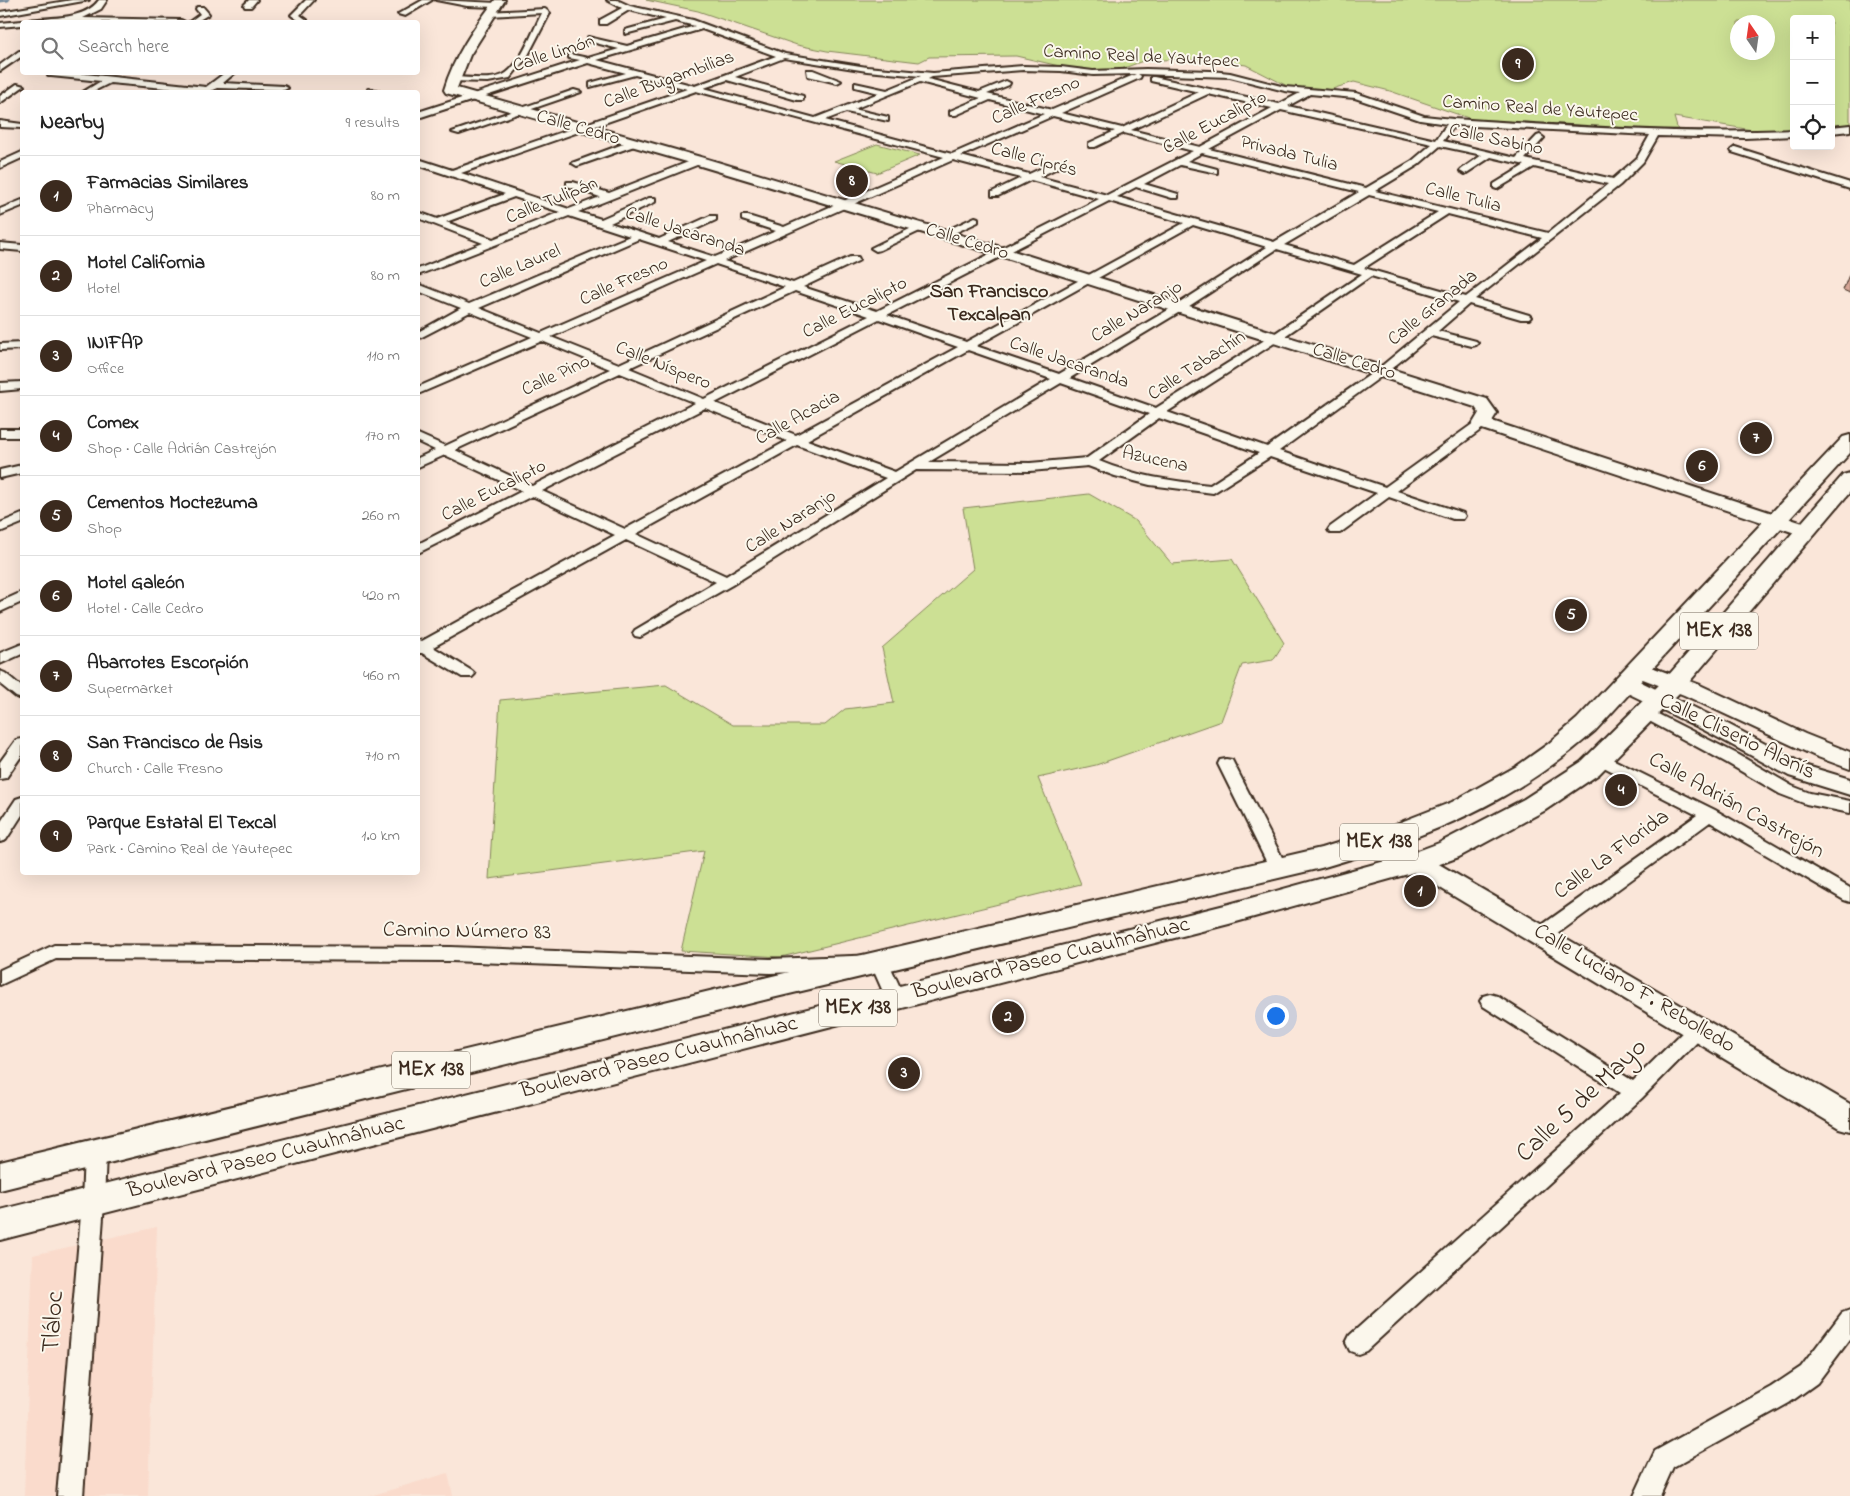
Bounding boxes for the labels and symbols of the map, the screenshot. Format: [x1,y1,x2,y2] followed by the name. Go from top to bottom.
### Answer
[1730,15,1775,60] north arrow
[510,28,598,80] street label: Calle Limón
[1042,38,1240,76] street label: Camino Real de Yautepec
[600,44,739,118] street label: Calle Bugambilias
[1502,45,1534,83] pin: 9
[987,69,1085,133] street label: Calle Fresno
[1158,84,1272,162] street label: Calle Eucalipto
[1441,89,1639,129] street label: Camino Real de Yautepec
[533,103,623,153] street label: Calle Cedro
[1446,117,1546,163] street label: Calle Sabino
[1237,129,1341,179] street label: Privada Tulia
[988,135,1080,185] street label: Calle Ciprés
[836,162,868,200] pin: 8
[502,170,602,232] street label: Calle Tulipán
[1422,175,1504,221] street label: Calle Tulia
[621,200,749,264] street label: Calle Jacaranda
[922,217,1012,267] street label: Calle Cedro
[475,238,565,296] street label: Calle Laurel
[575,250,673,314] street label: Calle Fresno
[1382,263,1484,353] street label: Calle Granada
[798,270,912,346] street label: Calle Eucalipto
[1086,274,1188,350] street label: Calle Naranjo
[930,278,1048,330] district label: San Francisco Texcalpan
[1143,324,1251,408] street label: Calle Tabachín
[1005,330,1133,396] street label: Calle Jacaranda
[611,335,715,397] street label: Calle Níspero
[1309,337,1399,387] street label: Calle Cedro
[517,348,595,404] street label: Calle Pino
[751,384,845,452] street label: Calle Acacia
[1740,419,1772,457] pin: 7
[1119,440,1191,480] street label: Azucena
[1686,447,1718,485] pin: 6
[437,453,551,529] street label: Calle Eucalipto
[740,483,842,561] street label: Calle Naranjo
[1555,596,1587,634] pin: 5
[1680,612,1758,650] road number: MEX 138
[1653,685,1821,789] street label: Calle Cliserio Alanís
[1642,744,1830,868] street label: Calle Adrián Castrejón
[1605,771,1637,809] pin: 4
[1547,802,1677,908] street label: Calle La Florida
[1340,824,1418,860] road number: MEX 138
[1404,872,1436,910] pin: 1
[908,909,1193,1009] street label: Boulevard Paseo Cuauhnáhuac
[383,915,551,949] street label: Camino Número 83
[1527,916,1741,1062] street label: Calle Luciano F. Rebolledo
[819,990,897,1026] road number: MEX 138
[992,998,1024,1036] pin: 2
[1263,1003,1289,1029] your location
[516,1008,801,1108] street label: Boulevard Paseo Cuauhnáhuac
[1508,1030,1656,1172] street label: Calle 5 de Mayo
[392,1052,470,1088] road number: MEX 138
[888,1054,920,1092] pin: 3
[123,1108,408,1208] street label: Boulevard Paseo Cuauhnáhuac
[33,1289,75,1354] street label: Tláloc

